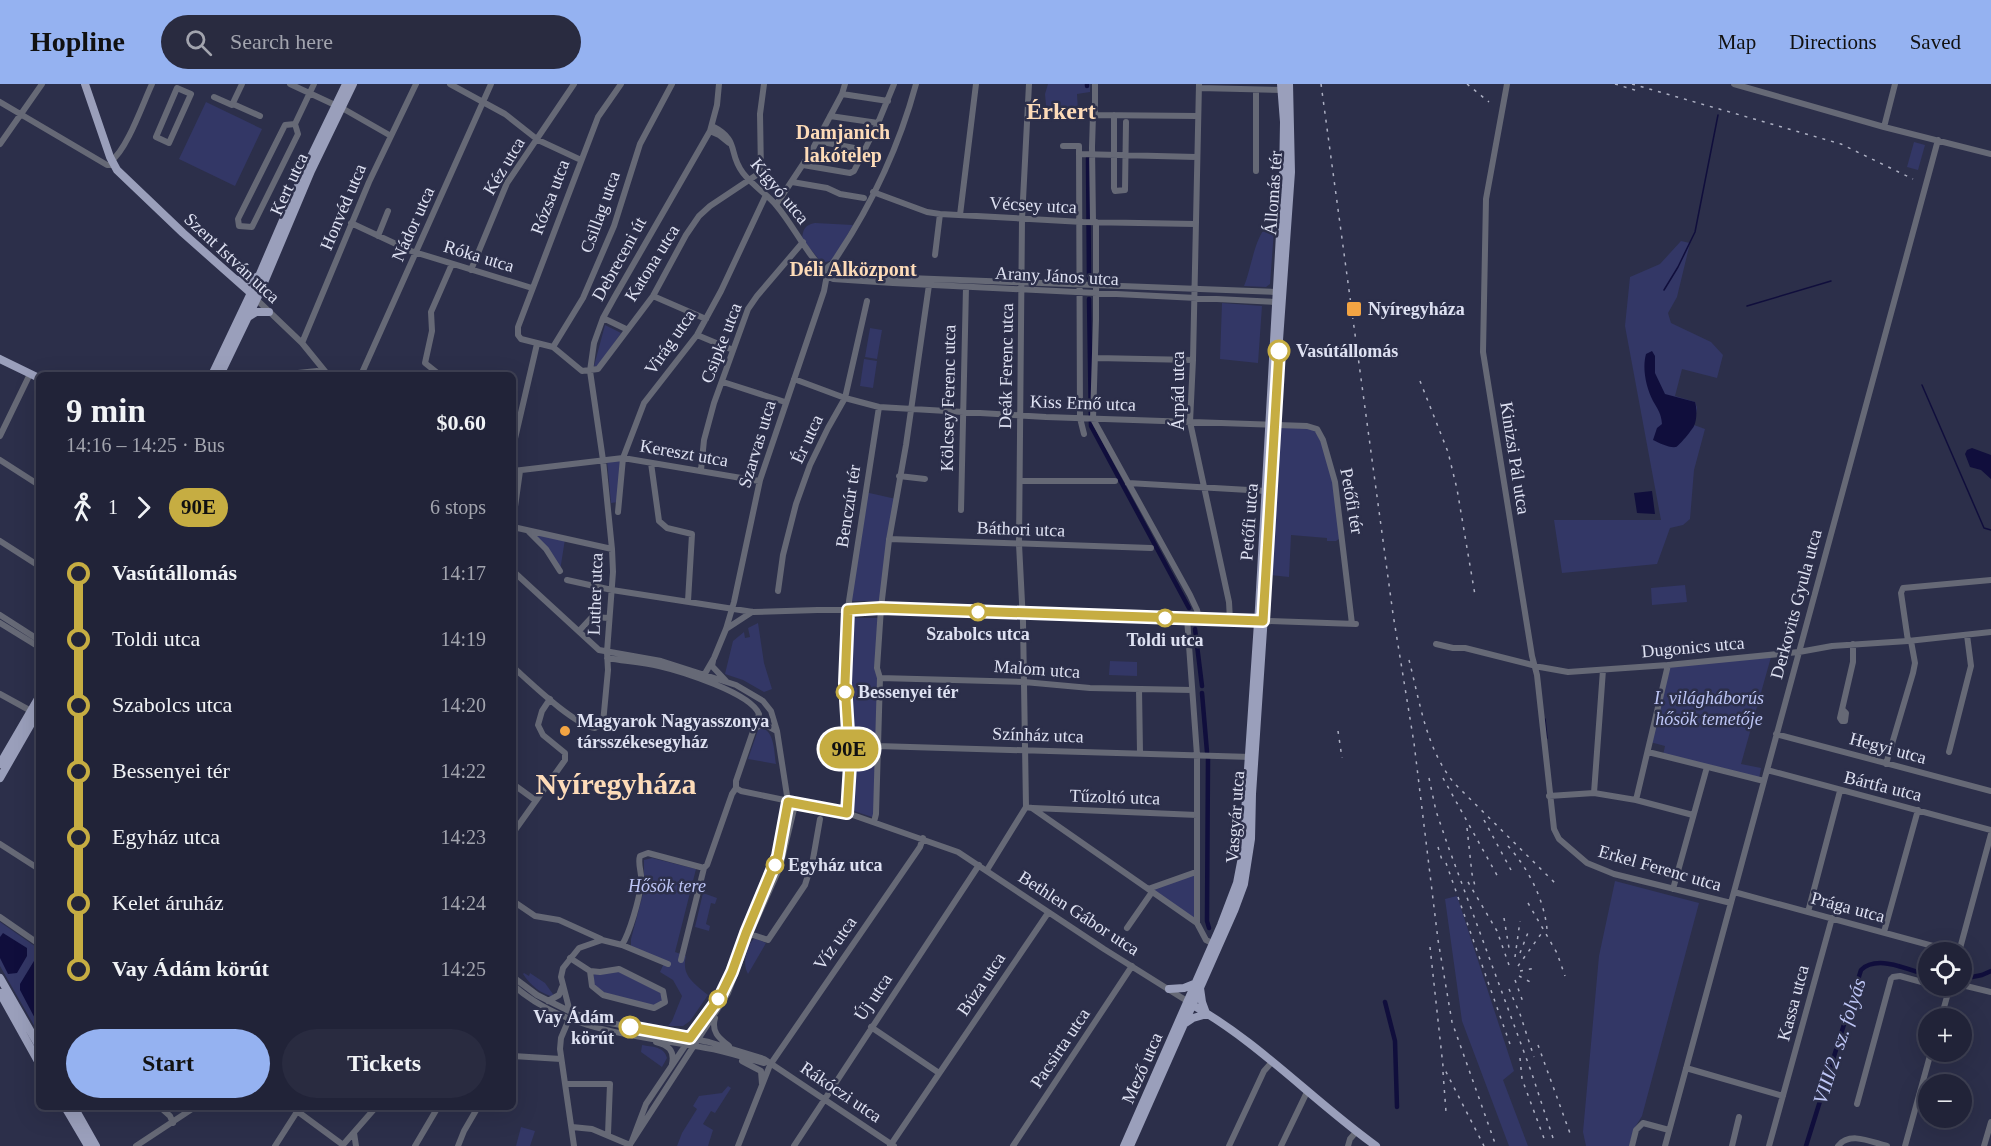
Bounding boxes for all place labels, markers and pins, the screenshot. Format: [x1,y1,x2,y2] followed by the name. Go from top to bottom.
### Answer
[1368,299,1465,319] place label: Nyíregyháza
[1345,300,1363,318] marker: Nyíregyháza
[1268,340,1290,362] marker: Vasútállomás
[1296,341,1398,361] place label: Vasútállomás
[969,603,987,621] marker: Szabolcs utca
[1156,609,1174,627] marker: Toldi utca
[926,624,1030,644] place label: Szabolcs utca
[1127,630,1203,650] place label: Toldi utca
[858,682,958,702] place label: Bessenyei tér
[836,683,854,701] marker: Bessenyei tér
[577,711,769,752] place label: Magyarok Nagyasszonya társszékesegyház
[558,724,572,738] marker: Magyarok Nagyasszonya társszékesegyház
[788,855,883,875] place label: Egyház utca
[766,856,784,874] marker: Egyház utca
[709,990,727,1008] unlabelled marker
[533,1006,614,1048] place label: Vay Ádám körút
[619,1016,641,1038] marker: Vay Ádám körút

